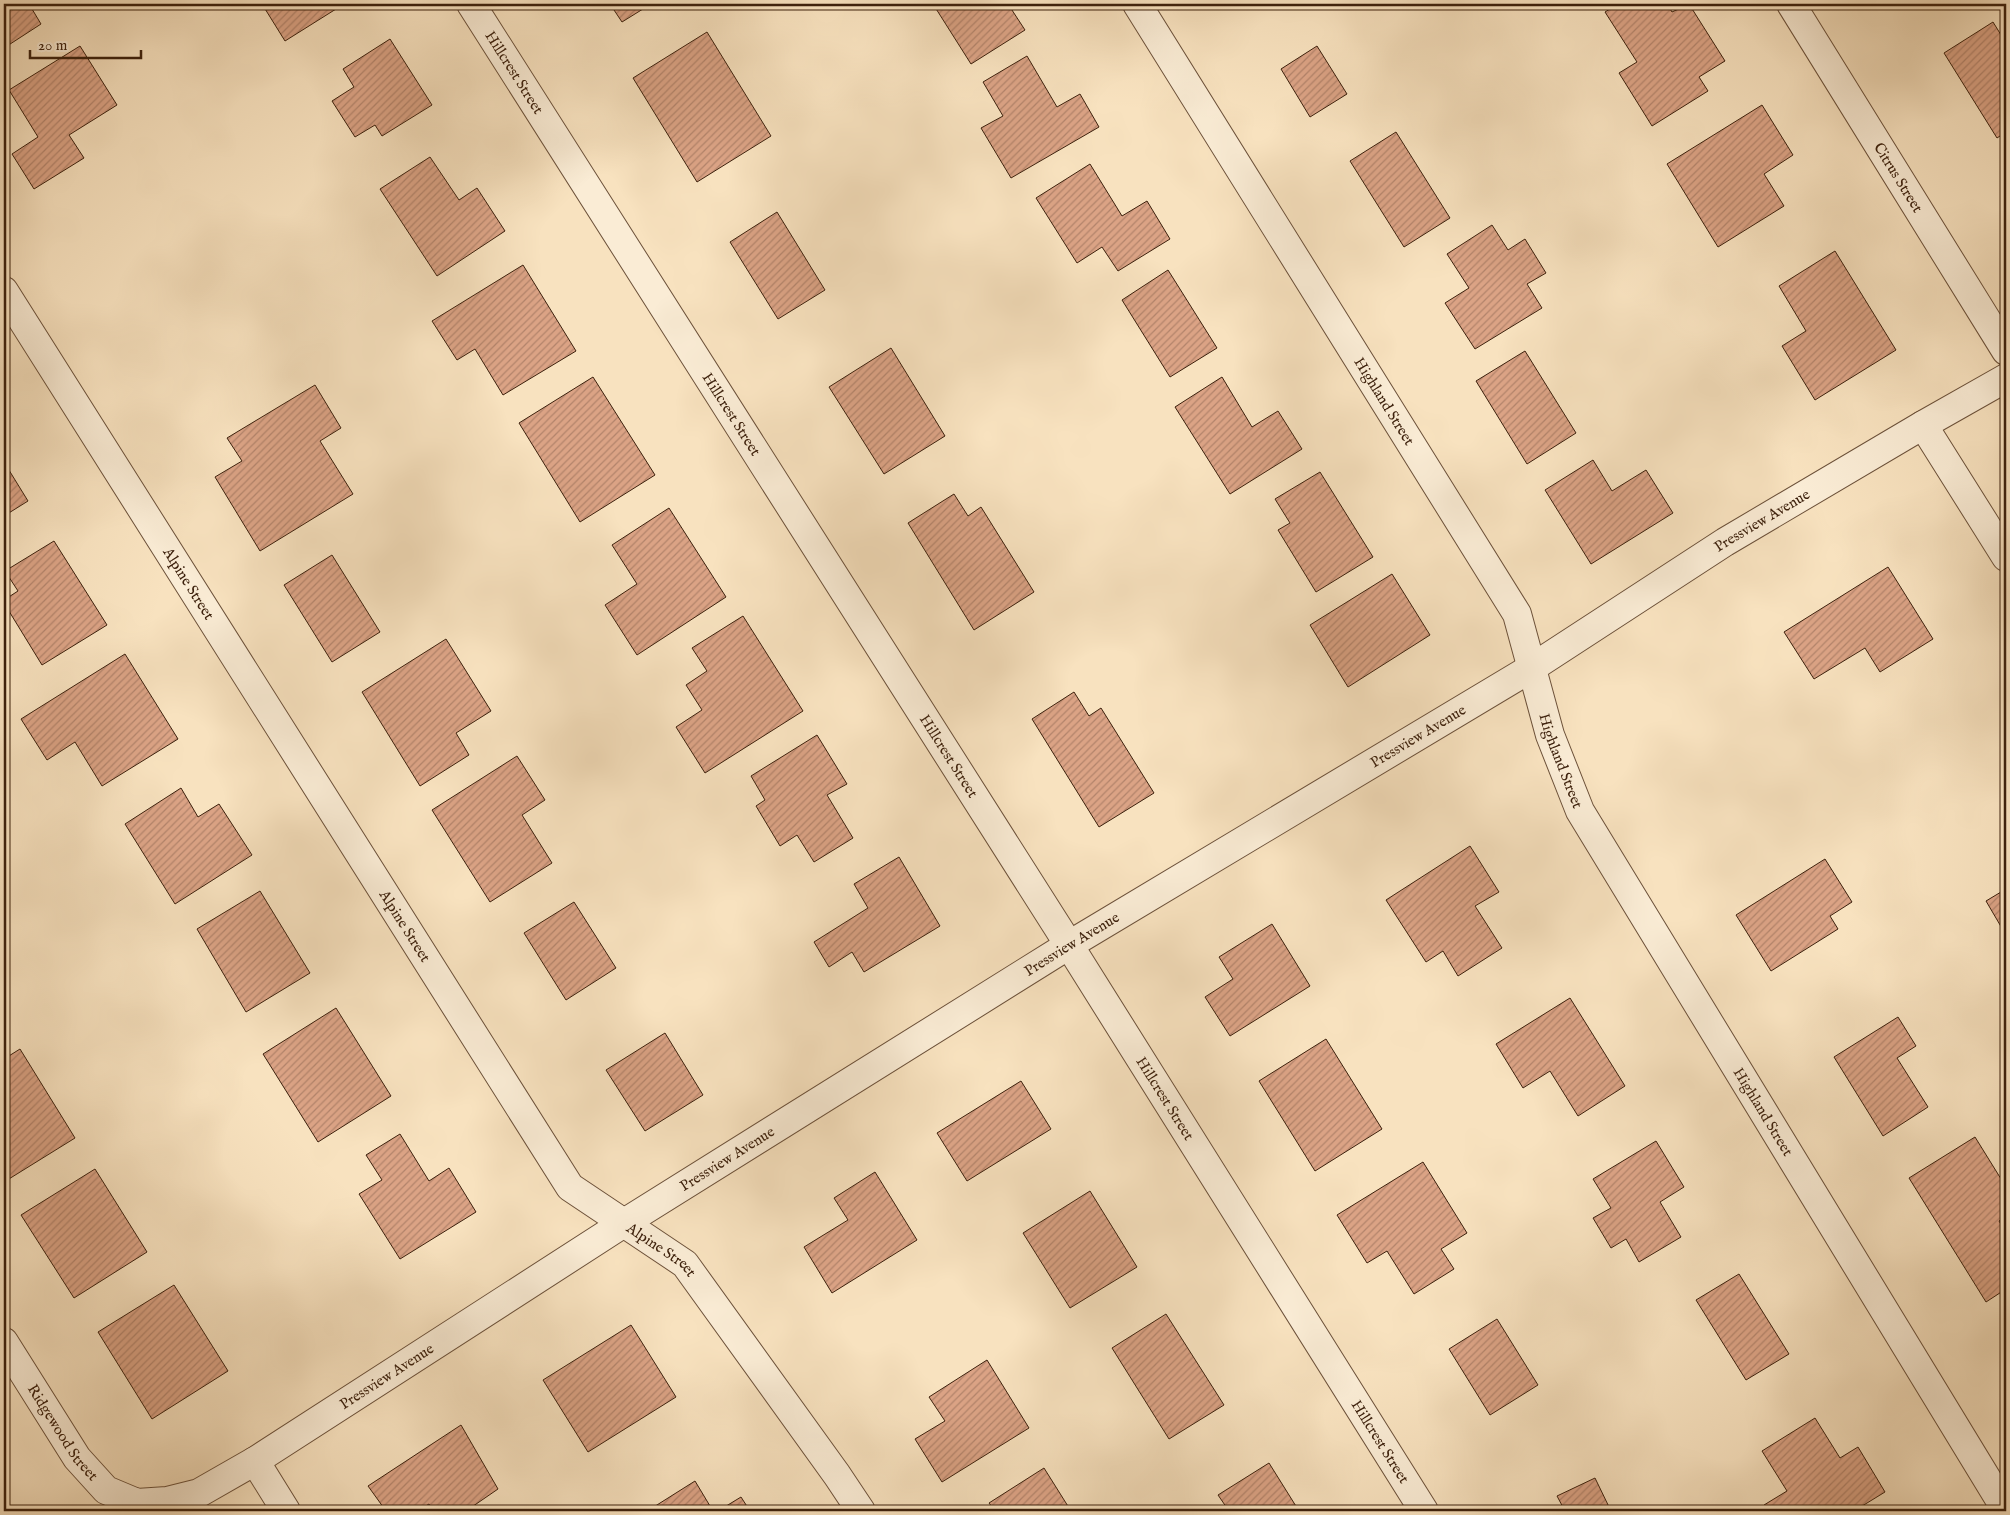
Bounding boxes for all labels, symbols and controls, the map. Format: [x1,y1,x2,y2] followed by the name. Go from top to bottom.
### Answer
[481,27,548,118] street label: Hillcrest Street
[30,28,141,60] scale bar
[38,36,68,55] text: 20 m
[1869,139,1927,216] street label: Citrus Street
[1349,354,1419,449] street label: Highland Street
[698,369,765,460] street label: Hillcrest Street
[1711,485,1814,557] street label: Pressview Avenue
[158,543,218,623] street label: Alpine Street
[1367,700,1470,772] street label: Pressview Avenue
[915,711,982,801] street label: Hillcrest Street
[1535,711,1587,811] street label: Highland Street
[374,886,435,966] street label: Alpine Street
[1021,908,1123,981] street label: Pressview Avenue
[1132,1053,1198,1144] street label: Hillcrest Street
[1729,1064,1797,1160] street label: Highland Street
[676,1122,778,1196] street label: Pressview Avenue
[622,1218,700,1281] street label: Alpine Street
[336,1339,438,1414] street label: Pressview Avenue
[23,1381,102,1485] street label: Ridgewood Street
[1347,1396,1413,1487] street label: Hillcrest Street

